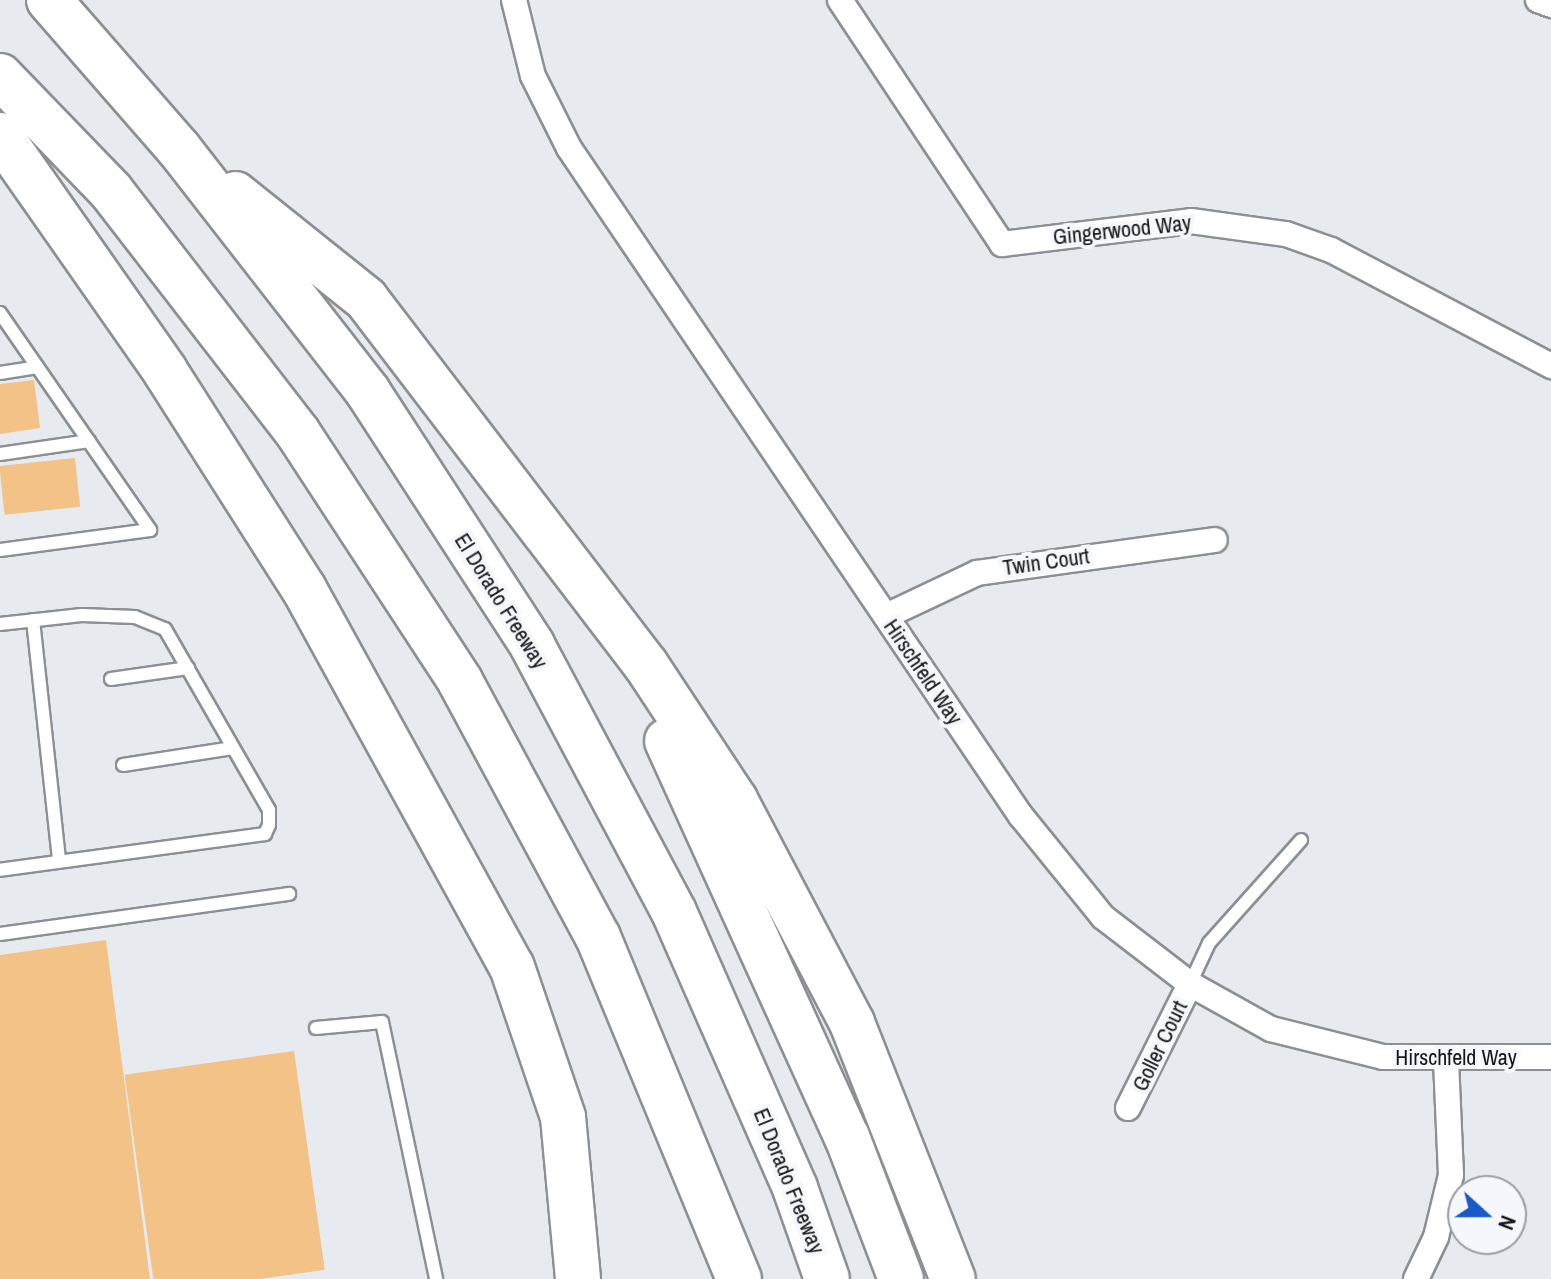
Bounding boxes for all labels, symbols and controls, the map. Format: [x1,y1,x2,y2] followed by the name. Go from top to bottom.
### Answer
[1052,210,1192,250] street label: Gingerwood Way
[449,529,553,673] street label: El Dorado Freeway
[1001,543,1091,581] street label: Twin Court
[878,614,968,730] street label: Hirschfeld Way
[1127,997,1193,1095] street label: Goller Court
[1395,1045,1517,1071] street label: Hirschfeld Way
[748,1104,830,1258] street label: El Dorado Freeway
[1447,1175,1527,1255] north arrow
[1491,1211,1524,1234] text: N

